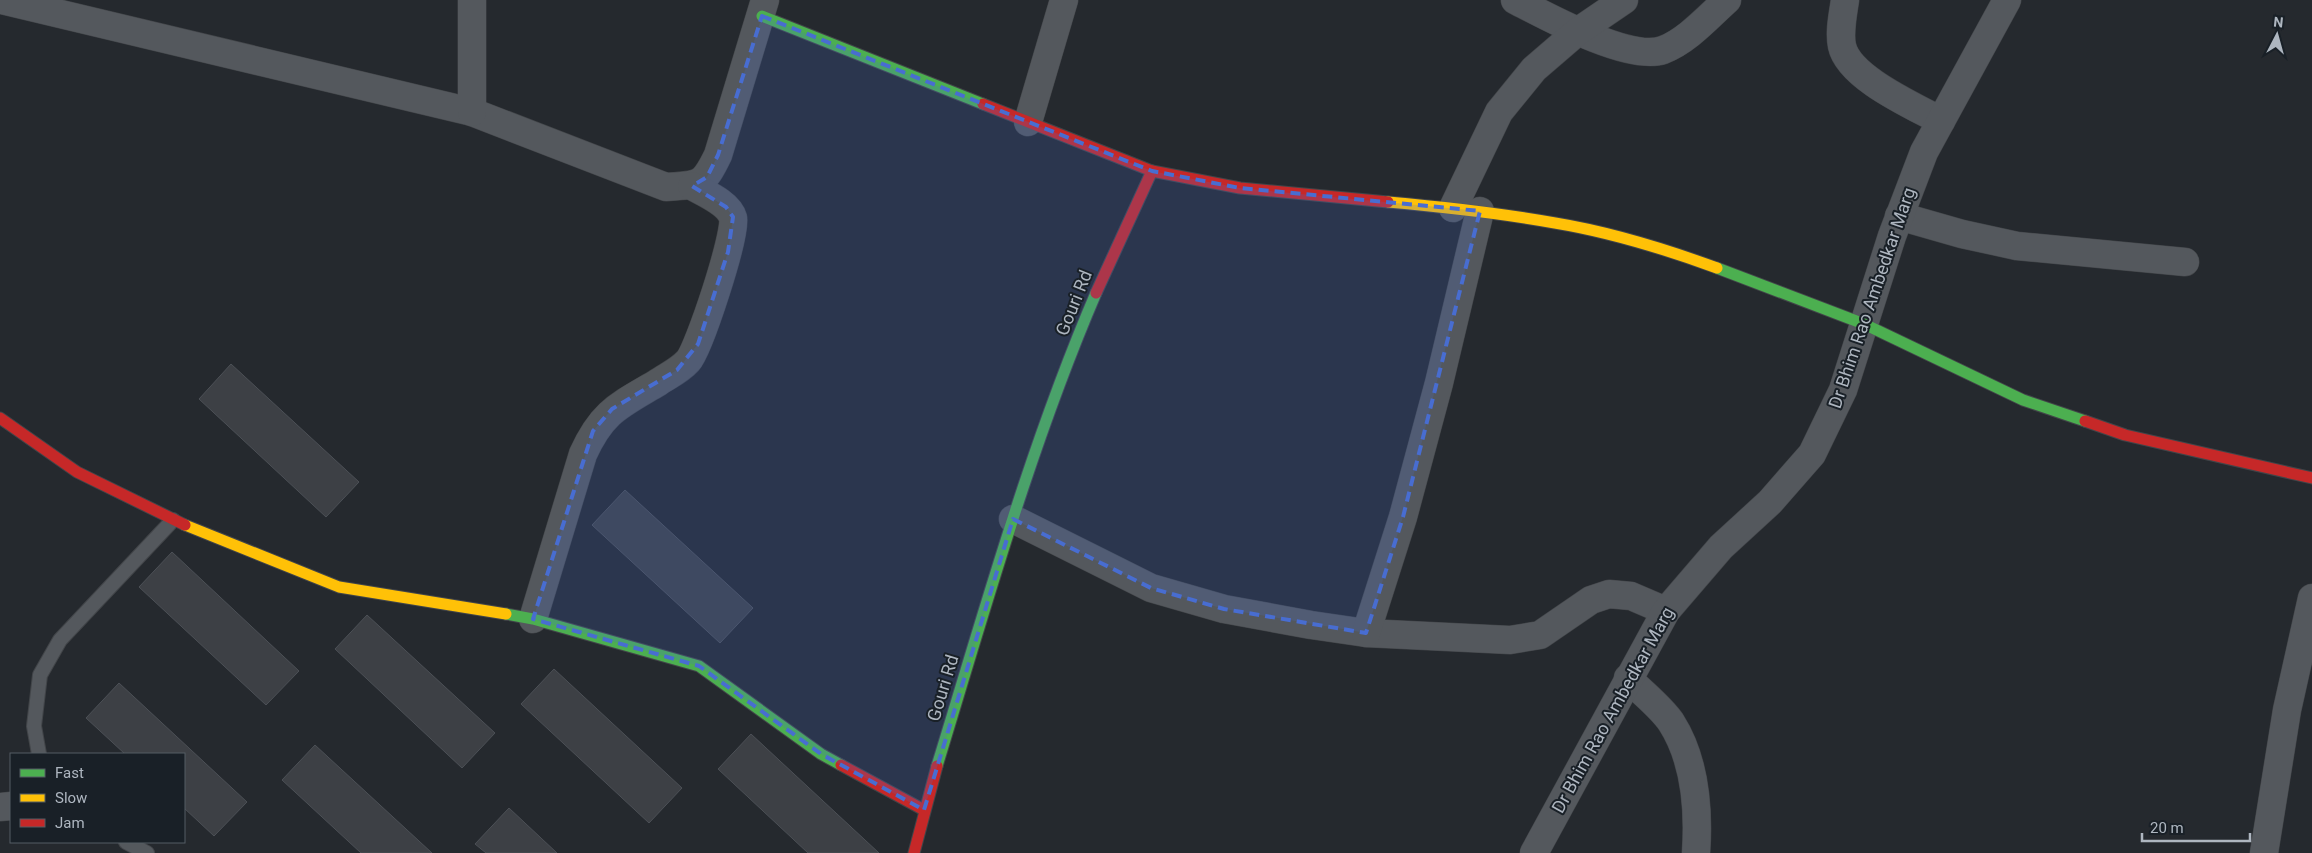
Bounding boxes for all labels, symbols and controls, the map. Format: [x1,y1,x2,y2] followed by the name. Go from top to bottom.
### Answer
[2252,10,2302,60] north arrow
[2273,14,2284,31] text: N
[1824,185,1919,411] street label: Dr Bhim Rao Ambedkar Marg
[1051,267,1096,339] street label: Gouri Rd
[1547,603,1678,816] street label: Dr Bhim Rao Ambedkar Marg
[922,652,963,724] street label: Gouri Rd
[10,753,185,843] legend
[55,764,84,782] text: Fast
[55,789,87,807] text: Slow
[2142,810,2250,842] scale bar
[55,814,85,832] text: Jam
[2150,819,2184,837] text: 20 m

